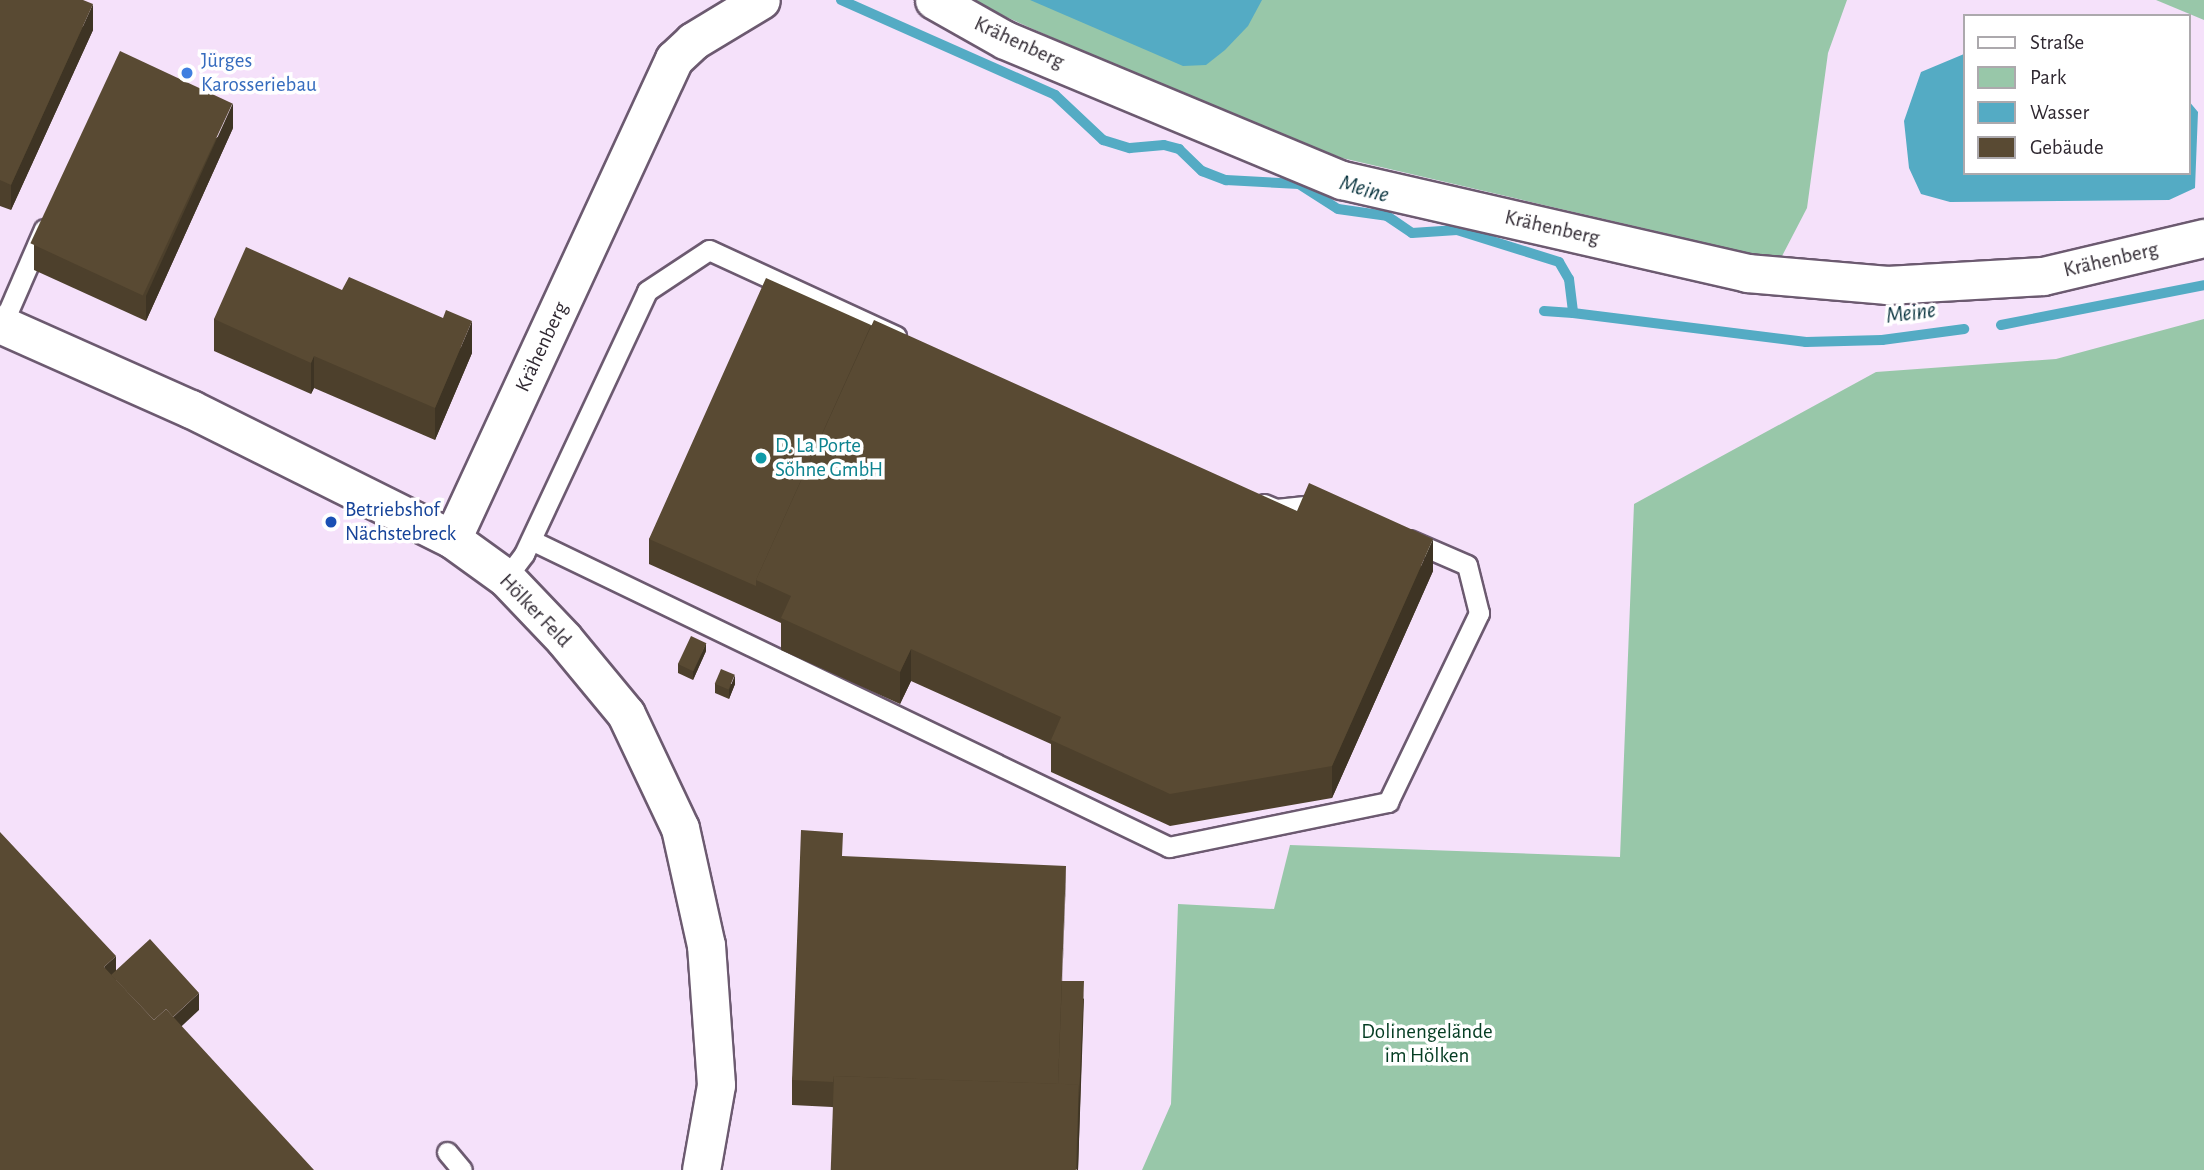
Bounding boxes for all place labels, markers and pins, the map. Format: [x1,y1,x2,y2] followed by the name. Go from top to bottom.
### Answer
[201,48,317,98] place label: Jürges Karosseriebau
[179,65,195,81] marker: Jürges Karosseriebau
[775,433,883,483] place label: D. La Porte Söhne GmbH
[753,450,769,466] marker: D. La Porte Söhne GmbH
[345,497,456,547] place label: Betriebshof Nächstebreck
[323,514,339,530] marker: Betriebshof Nächstebreck

